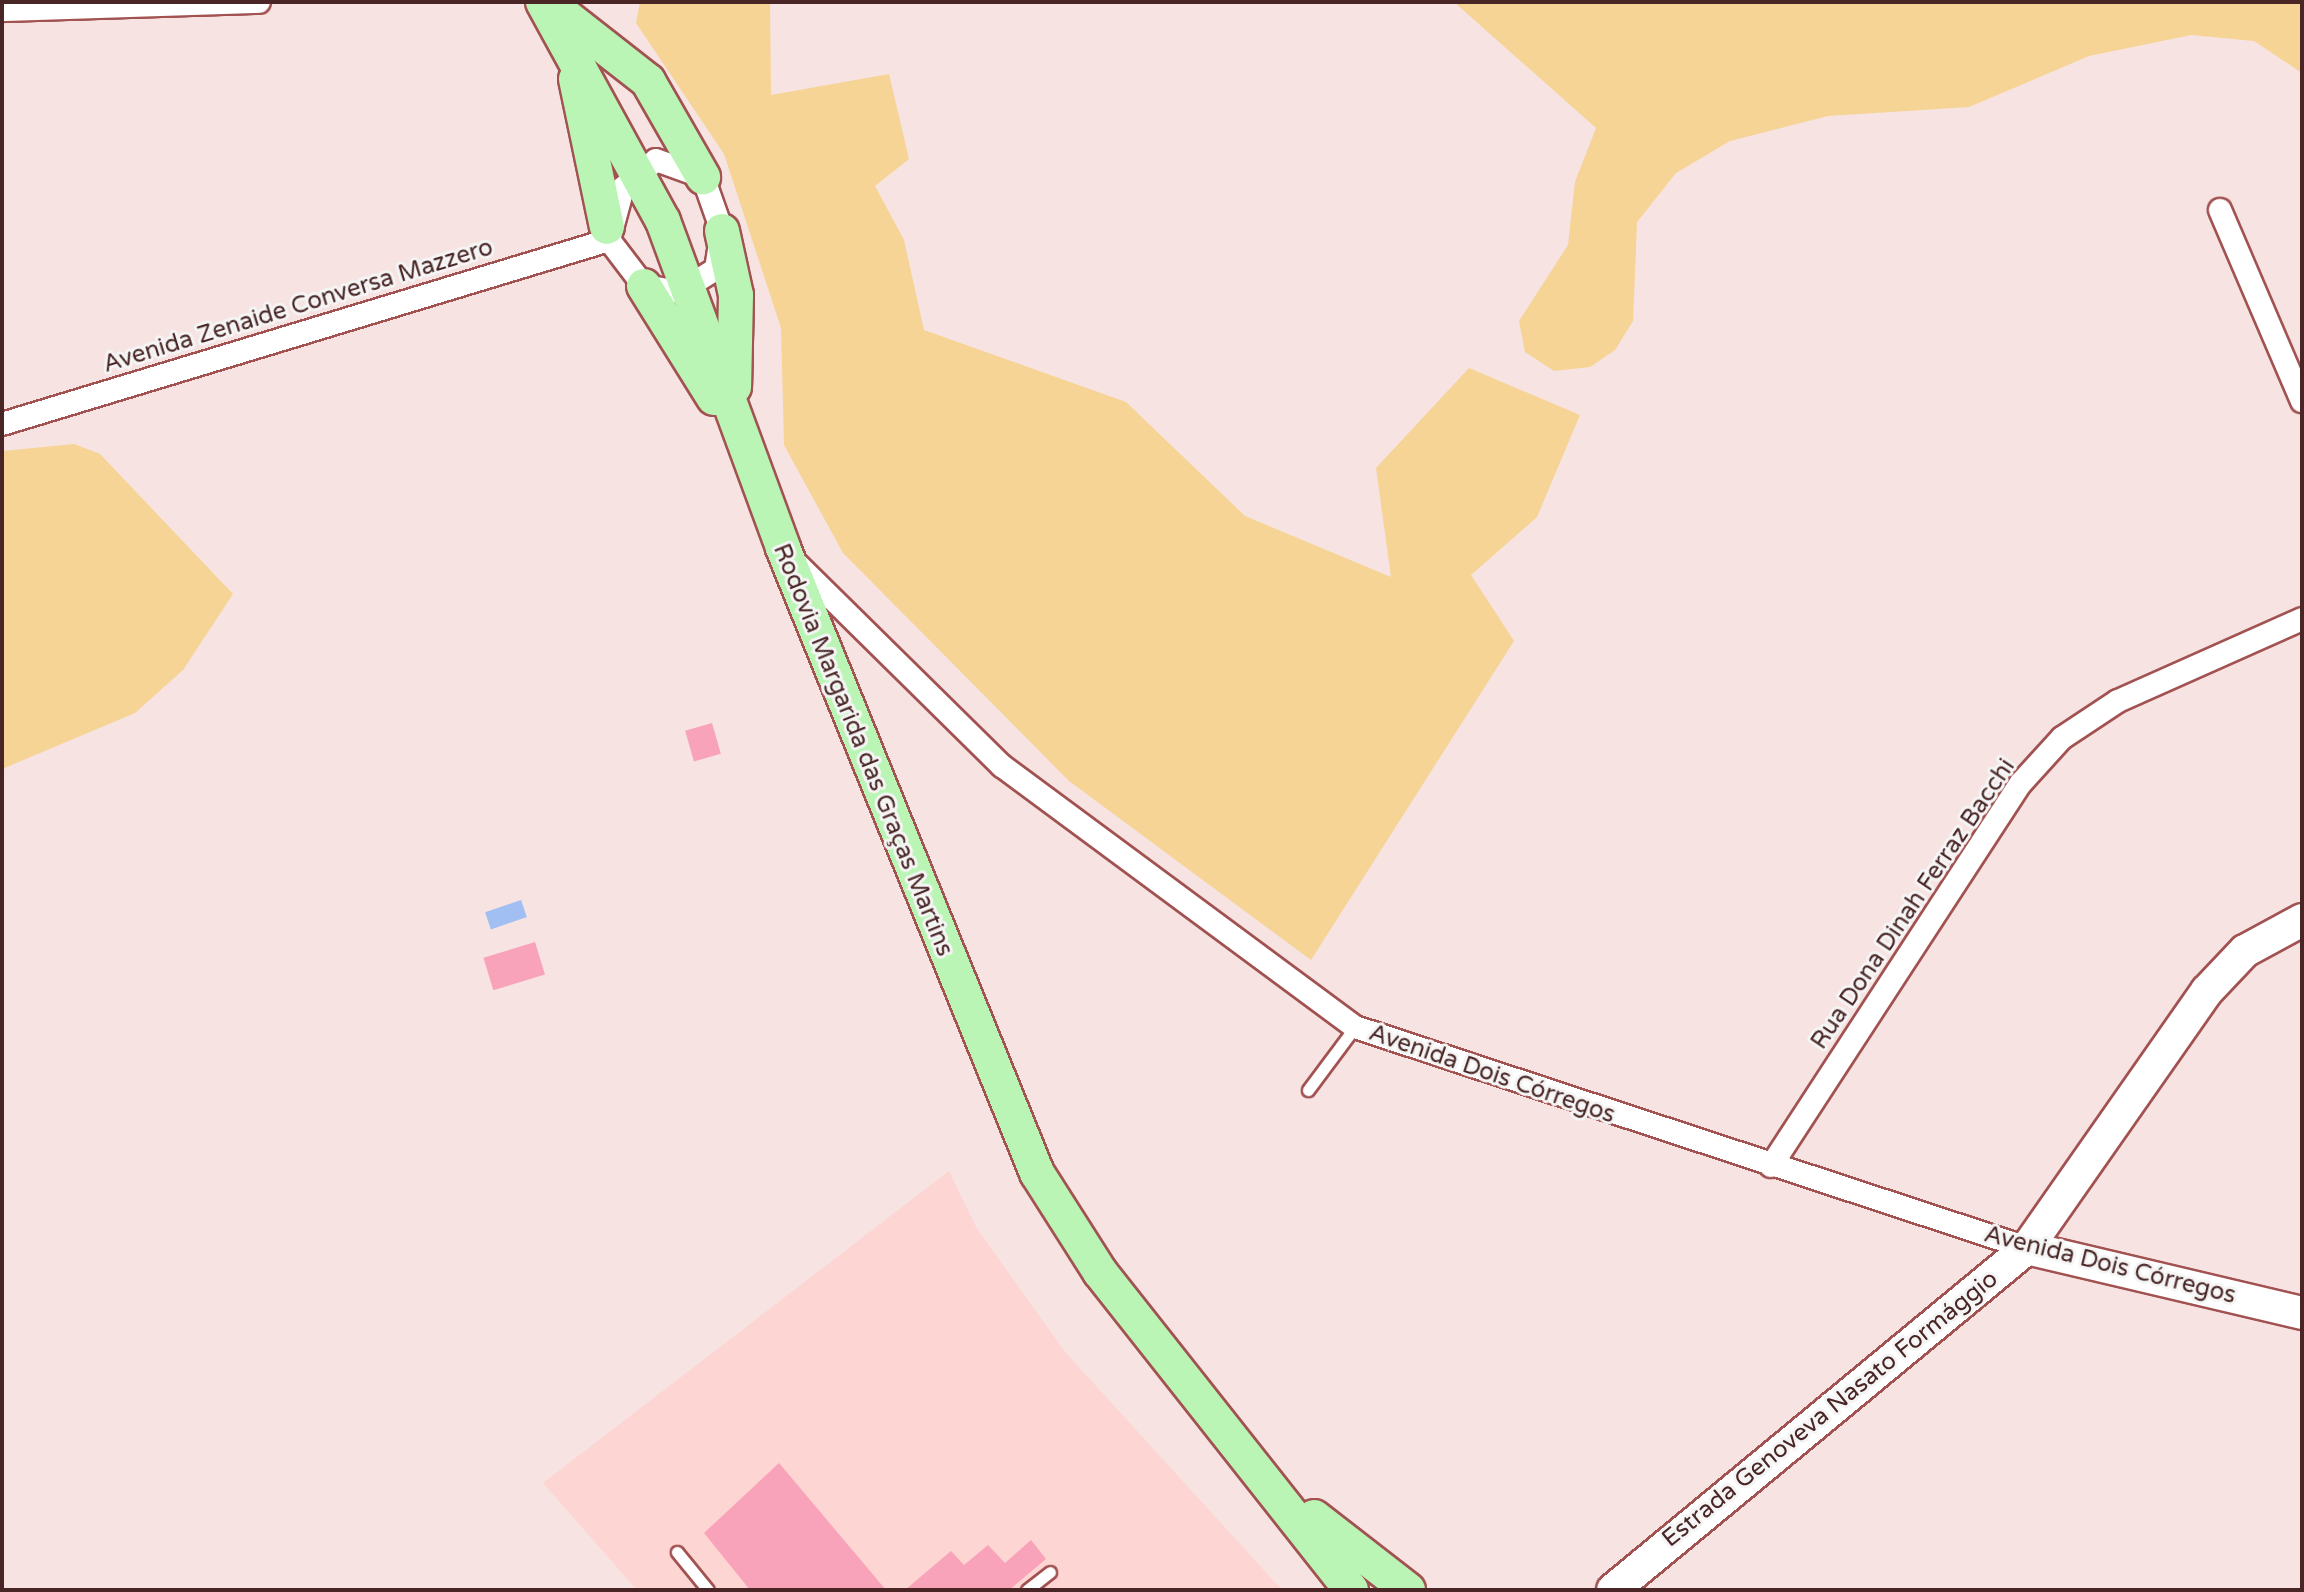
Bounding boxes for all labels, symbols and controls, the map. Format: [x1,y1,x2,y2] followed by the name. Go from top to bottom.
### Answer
[100,233,496,379] street label: Avenida Zenaide Conversa Mazzero
[767,540,959,960] street label: Rodovia Margarida das Graças Martins
[1805,753,2021,1055] street label: Rua Dona Dinah Ferraz Bacchi
[1365,1018,1619,1130] street label: Avenida Dois Córregos
[1981,1220,2239,1310] street label: Avenida Dois Córregos
[1656,1265,2004,1553] street label: Estrada Genoveva Nasato Formággio

